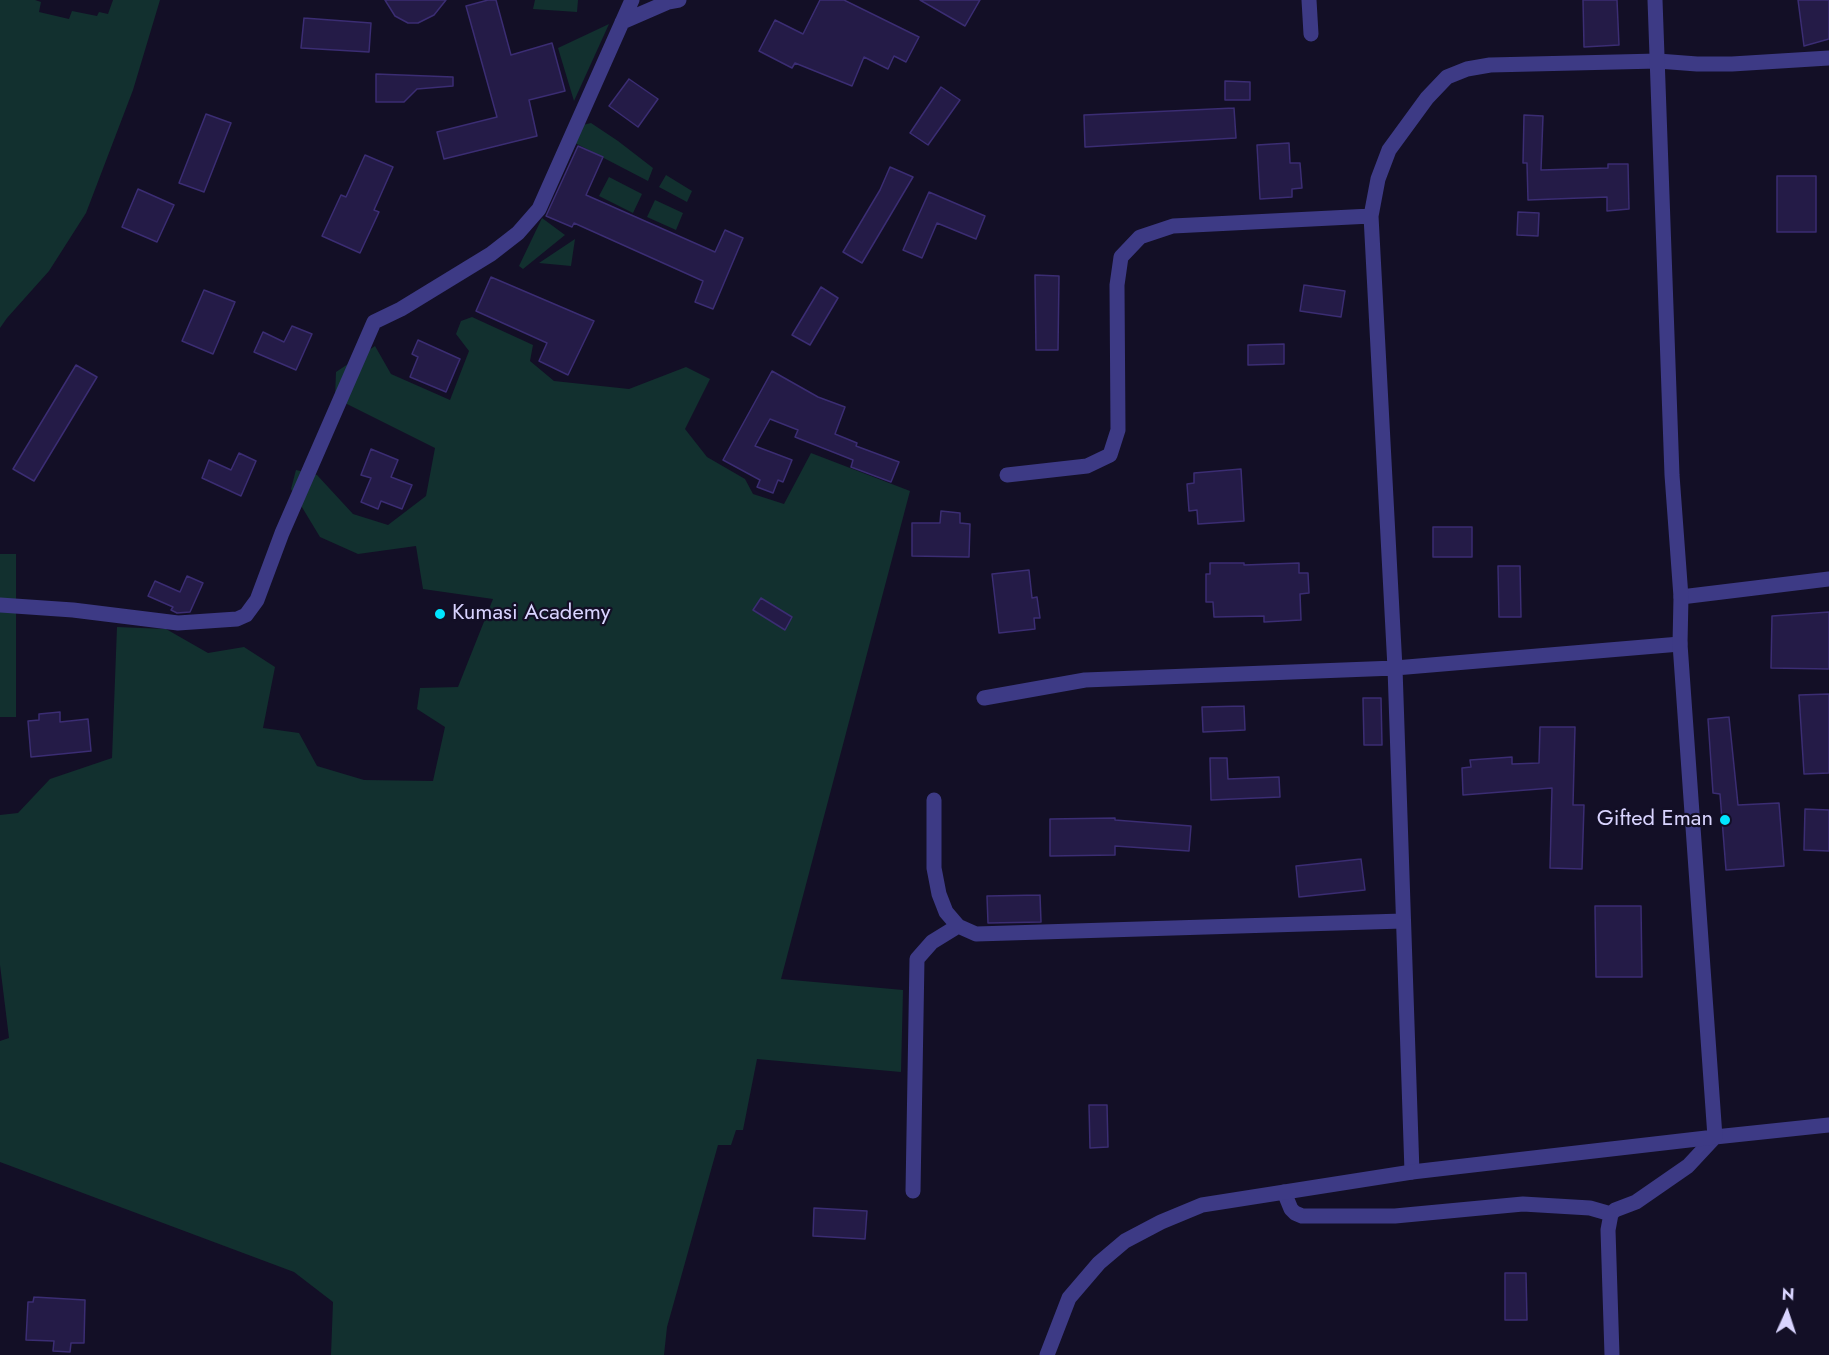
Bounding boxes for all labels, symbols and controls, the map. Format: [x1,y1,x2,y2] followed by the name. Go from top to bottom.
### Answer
[452,601,610,627] place label: Kumasi Academy
[433,607,447,621] marker: Kumasi Academy
[1597,807,1713,833] place label: Gifted Eman
[1718,813,1732,827] marker: Gifted Eman
[1757,1283,1817,1343] north arrow
[1781,1283,1795,1306] text: N

